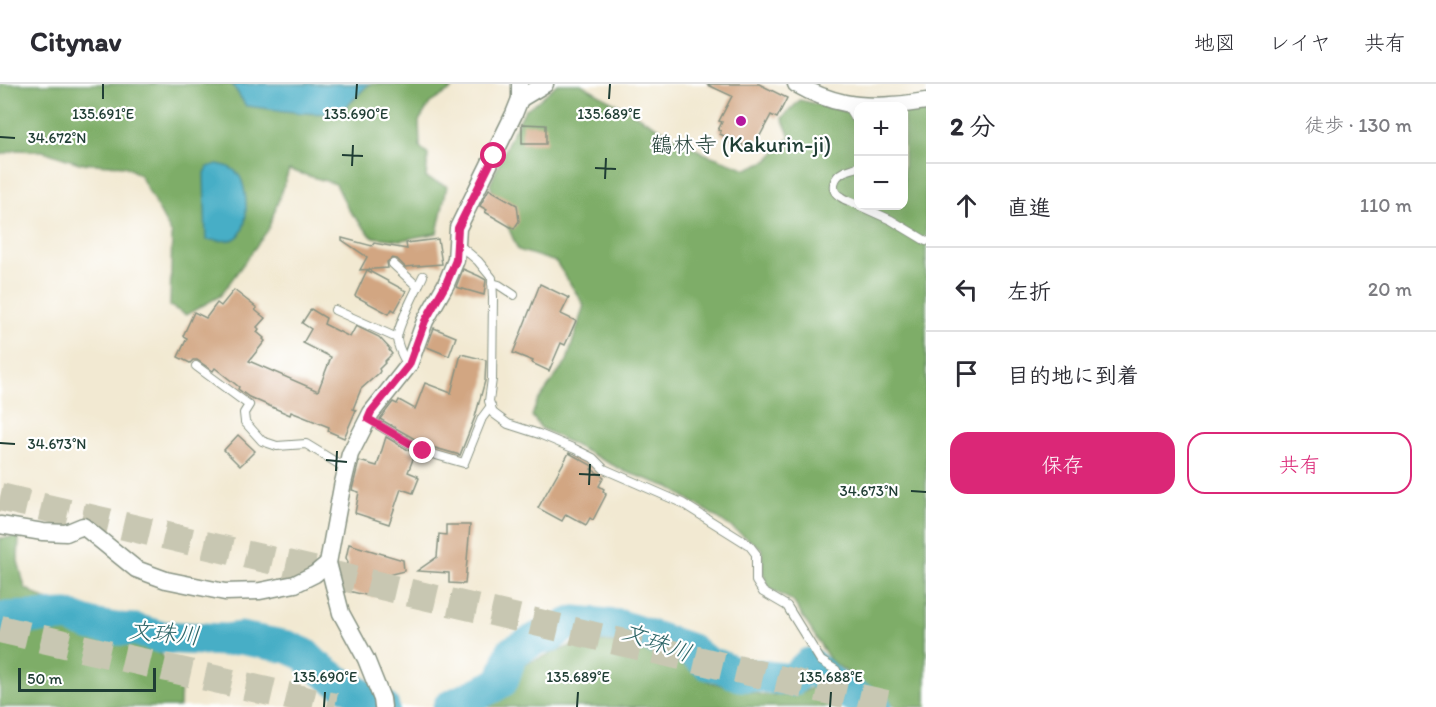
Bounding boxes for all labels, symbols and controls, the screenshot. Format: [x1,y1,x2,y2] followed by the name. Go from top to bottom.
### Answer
[30,24,121,58] text: Citynav
[1194,30,1236,55] text: 地図
[1269,30,1331,55] text: レイヤ
[1364,30,1406,55] text: 共有
[854,102,908,210] map controls
[854,102,908,156] button: +
[72,105,134,123] text: 135.691°E
[324,105,388,123] text: 135.690°E
[577,105,641,123] text: 135.689°E
[950,110,996,142] text: 2 分
[1304,113,1412,137] text: 徒歩 · 130 m
[734,114,748,128] marker: 鶴林寺 (Kakurin-ji)
[28,129,86,147] text: 34.672°N
[651,131,831,158] place label: 鶴林寺 (Kakurin-ji)
[480,142,506,168] route start
[854,156,908,210] button: −
[950,189,983,222] icon: ahead
[1360,193,1412,217] text: 110 m
[1007,194,1051,221] text: 直進
[950,273,983,306] icon: left
[1368,277,1412,301] text: 20 m
[1007,278,1051,305] text: 左折
[950,357,983,390] icon: arrive
[1007,362,1139,389] text: 目的地に到着
[950,432,1175,494] button: 保存
[1187,432,1412,494] button: 共有
[28,435,86,453] text: 34.673°N
[409,437,435,463] route end
[840,482,898,500] text: 34.673°N
[127,615,201,650] water label: 文珠川
[618,616,696,667] water label: 文珠川
[18,665,156,692] scale bar
[293,668,357,686] text: 135.690°E
[546,668,610,686] text: 135.689°E
[799,668,863,686] text: 135.688°E
[27,669,62,688] text: 50 m

